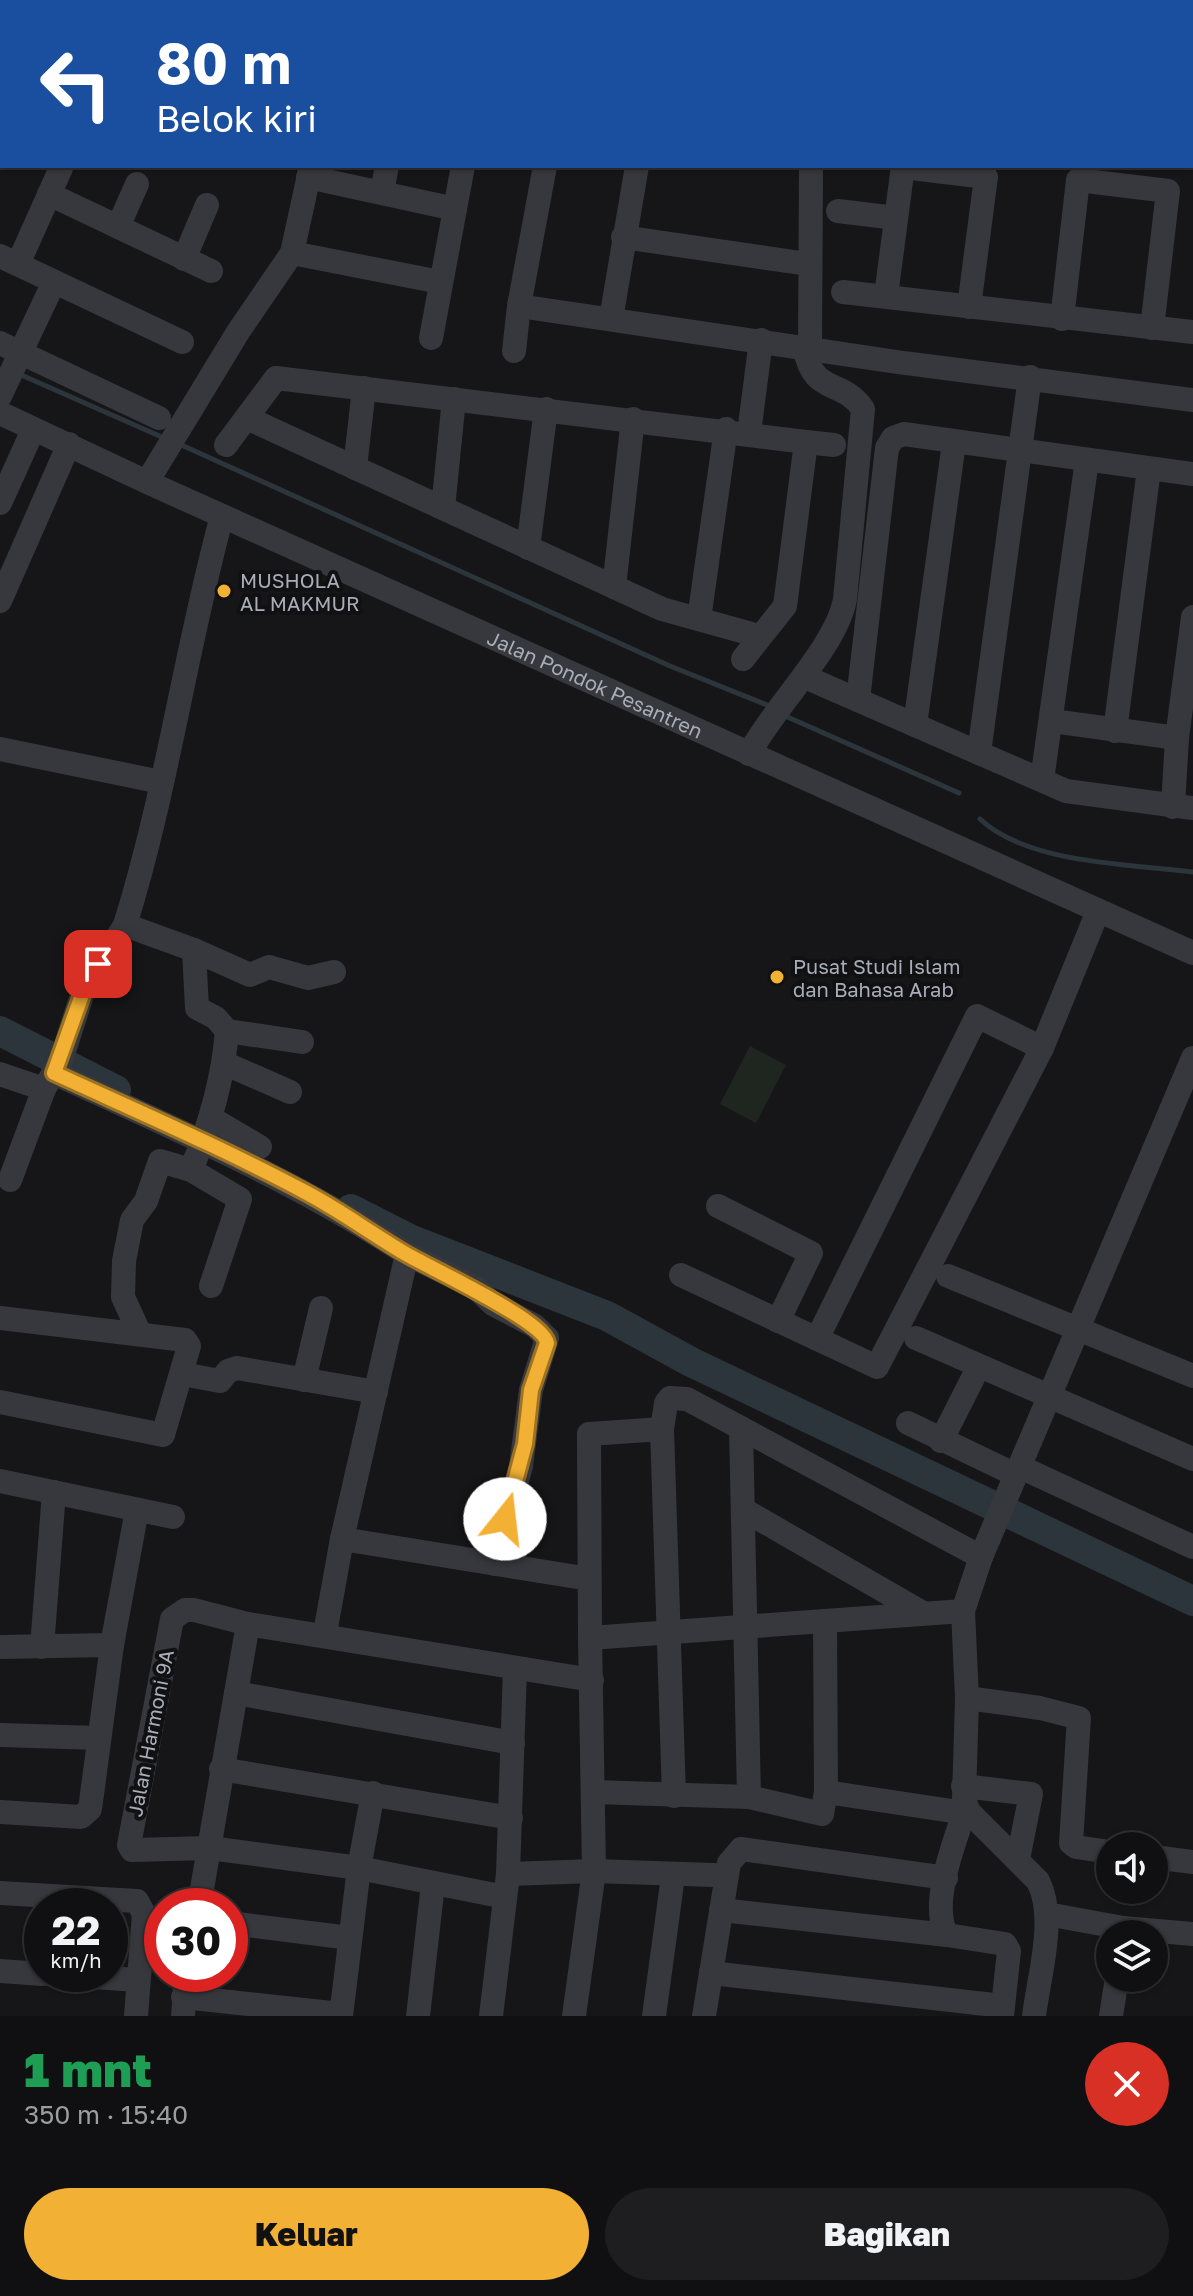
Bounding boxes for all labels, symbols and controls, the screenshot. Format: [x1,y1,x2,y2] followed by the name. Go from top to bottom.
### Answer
[156,29,291,96] text: 80 m
[24,32,128,136] icon: left
[156,97,317,140] text: Belok kiri
[240,568,360,615] place label: MUSHOLA AL MAKMUR
[215,582,233,600] marker: MUSHOLA AL MAKMUR
[484,625,707,743] street label: Jalan Pondok Pesantren
[64,930,132,998] pin
[76,942,120,986] icon: arrive
[793,954,960,1001] place label: Pusat Studi Islam dan Bahasa Arab
[768,968,786,986] marker: Pusat Studi Islam dan Bahasa Arab
[463,1477,547,1561] position arrow
[122,1647,178,1819] street label: Jalan Harmoni 9A
[1096,1832,1168,1992] map controls
[1096,1832,1168,1904] button: sound
[144,1888,248,1992] speed limit sign: 30
[52,1906,100,1954] text: 22
[1096,1920,1168,1992] button: layers
[51,1948,101,1972] text: km/h
[24,2040,152,2098] text: 1 mnt
[1085,2042,1169,2126] button: close
[24,2099,188,2130] text: 350 m · 15:40
[24,2188,589,2280] button: Keluar
[605,2188,1169,2280] button: Bagikan

